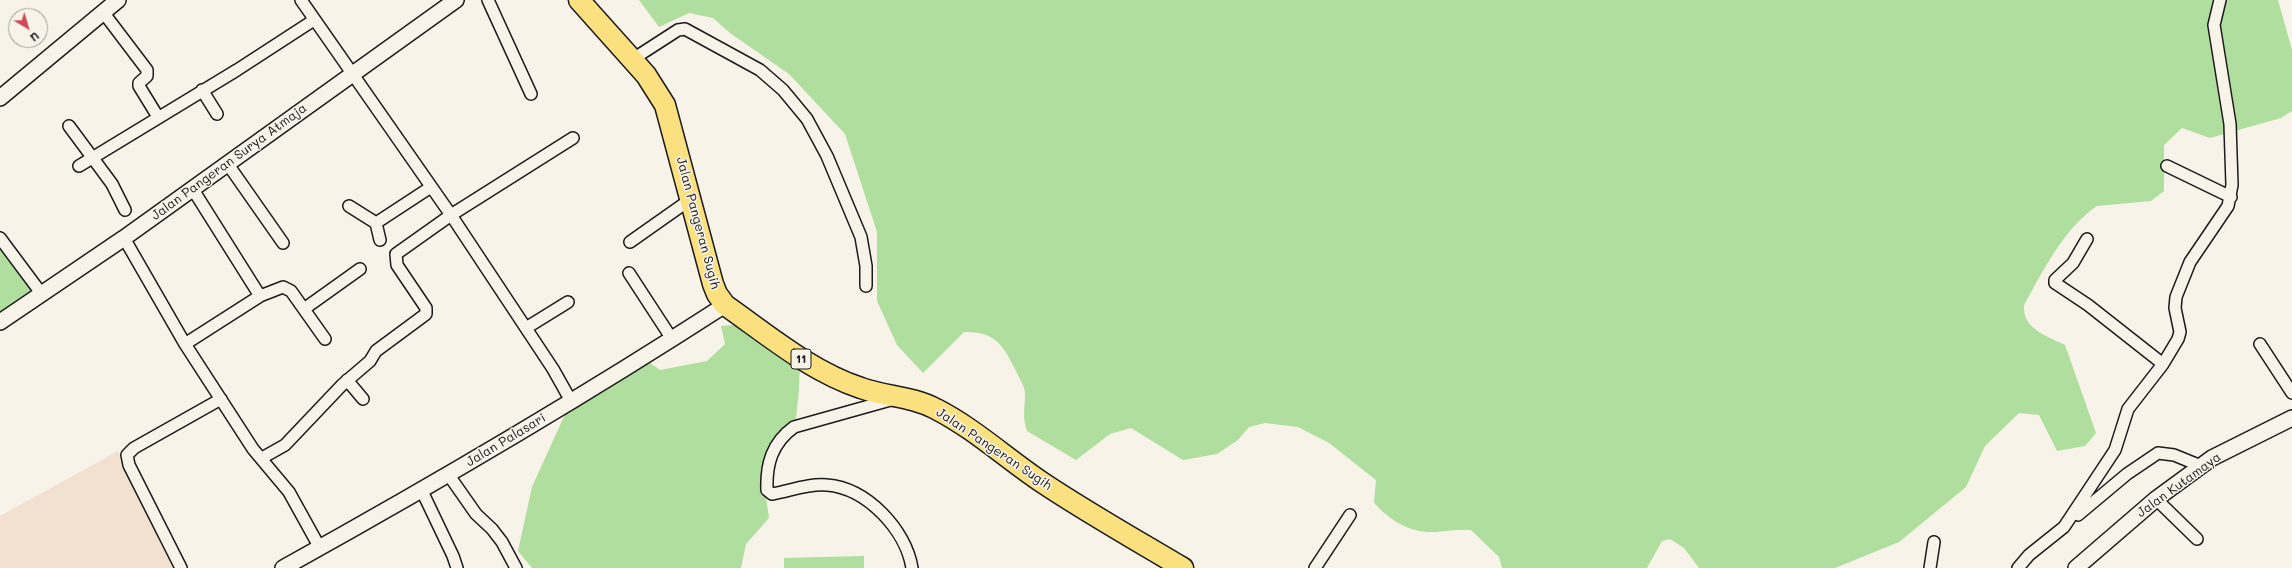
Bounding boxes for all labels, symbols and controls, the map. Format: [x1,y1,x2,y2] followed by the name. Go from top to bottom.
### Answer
[8,8,48,48] north arrow
[27,29,43,45] text: U
[148,100,310,224] street label: Jalan Pangeran Surya Atmaja
[673,155,723,291] street label: Jalan Pangeran Sugih
[791,349,811,369] road number: 11
[933,404,1055,494] street label: Jalan Pangeran Sugih
[463,410,549,470] street label: Jalan Palasari
[2134,449,2224,521] street label: Jalan Kutamaya

